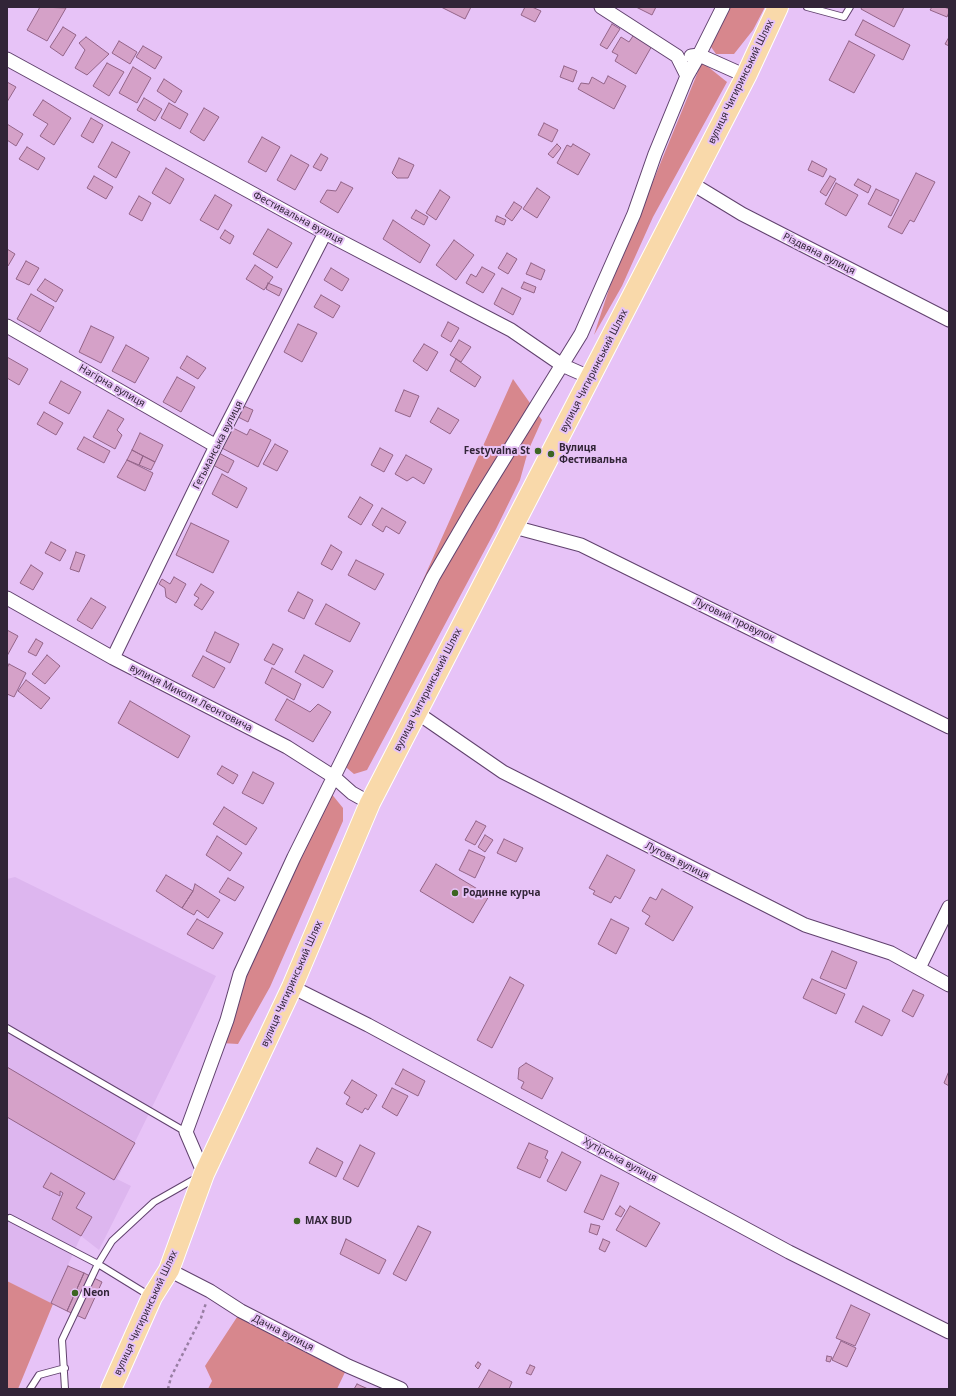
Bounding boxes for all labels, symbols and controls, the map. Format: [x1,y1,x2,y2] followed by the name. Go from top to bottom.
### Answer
[706,18,776,146] street label: вулиця Чигиринський Шлях
[251,189,345,247] street label: Фестивальна вулиця
[781,231,857,277] street label: Різдвяна вулиця
[558,307,630,435] street label: вулиця Чигиринський Шлях
[77,362,147,410] street label: Нагірна вулиця
[191,399,245,491] street label: Гетьманська вулиця
[559,442,627,466] place label: Вулиця Фестивальна
[464,445,530,457] place label: Festyvalna St
[533,446,543,456] marker: Festyvalna St
[546,449,556,459] marker: Вулиця Фестивальна
[692,595,776,645] street label: Луговий провулок
[392,626,464,754] street label: вулиця Чигиринський Шлях
[128,662,254,734] street label: вулиця Миколи Леонтовича
[643,840,711,882] street label: Лугова вулиця
[463,887,540,899] place label: Родинне курча
[450,888,460,898] marker: Родинне курча
[259,919,325,1049] street label: вулиця Чигиринський Шлях
[581,1135,659,1185] street label: Хутірська вулиця
[305,1215,352,1227] place label: MAX BUD
[292,1216,302,1226] marker: MAX BUD
[112,1249,180,1377] street label: вулиця Чигиринський Шлях
[83,1287,110,1299] place label: Neon
[70,1288,80,1298] marker: Neon
[250,1312,316,1354] street label: Дачна вулиця

